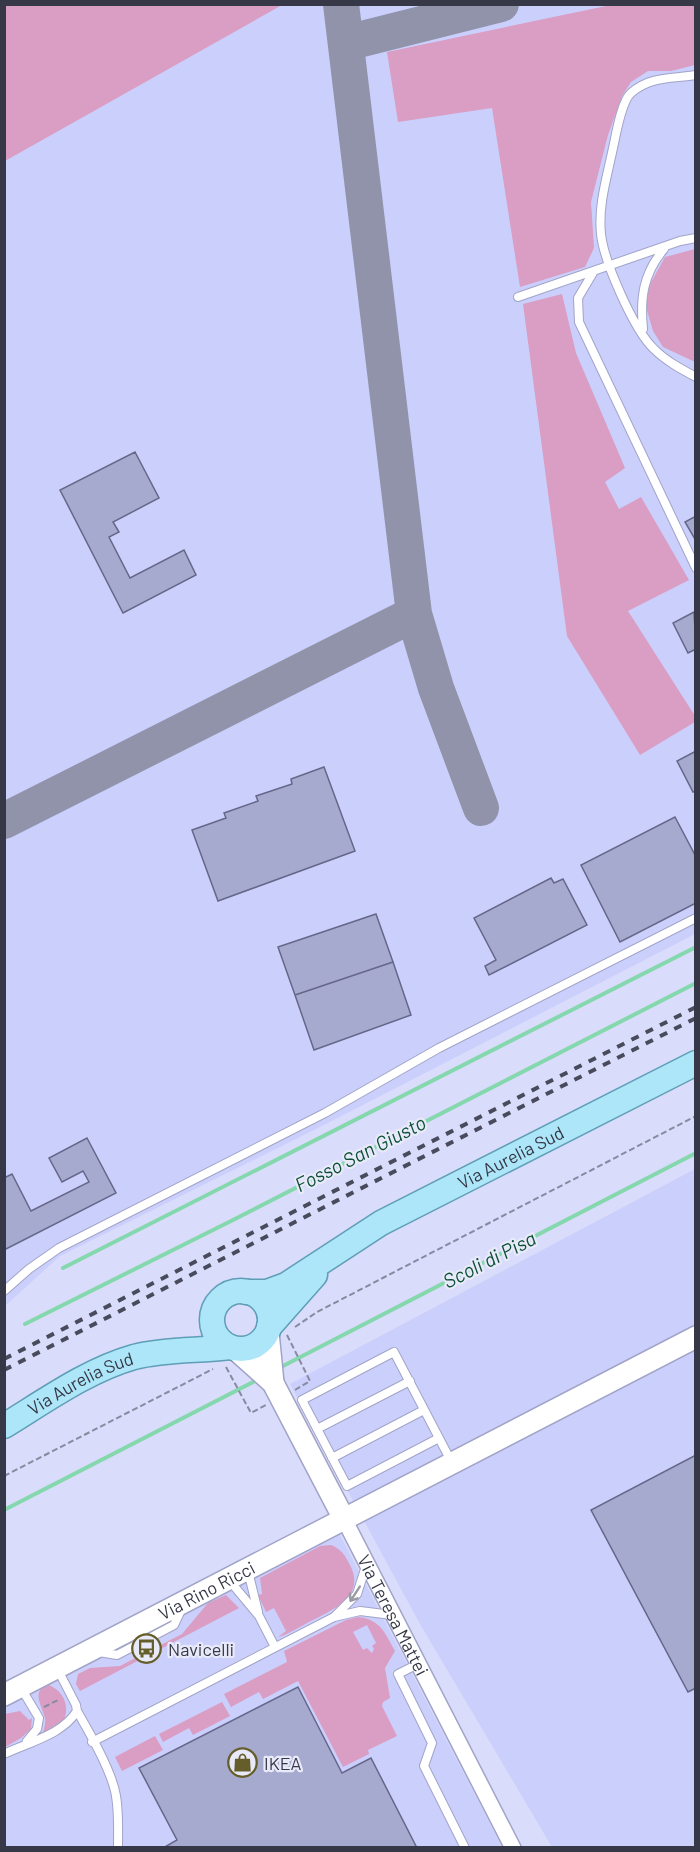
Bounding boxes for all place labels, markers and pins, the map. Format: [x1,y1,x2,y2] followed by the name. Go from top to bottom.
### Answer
[131,1633,163,1665] bus stop icon: Navicelli
[168,1638,234,1660] place label: Navicelli
[227,1747,259,1779] shop icon: IKEA
[264,1752,302,1774] place label: IKEA

